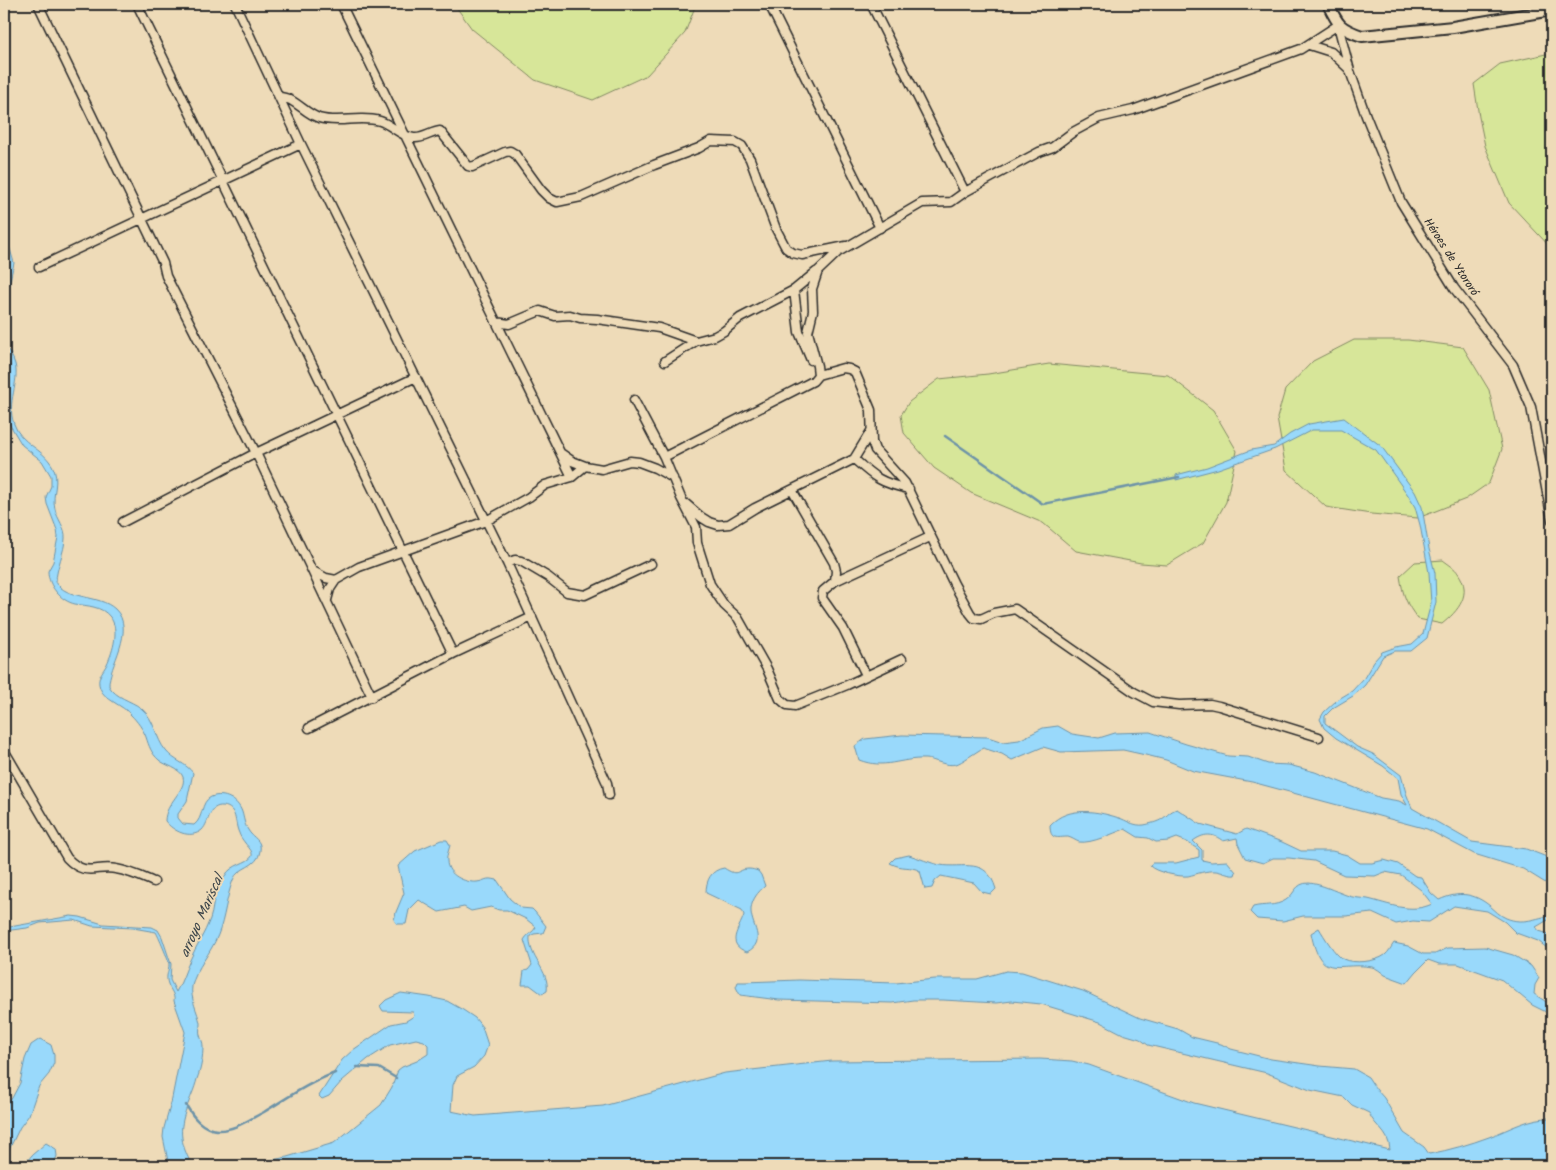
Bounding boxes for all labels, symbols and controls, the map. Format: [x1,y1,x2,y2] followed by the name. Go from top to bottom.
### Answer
[1419,214,1484,300] street label: Héroes de Ytororó
[174,869,231,961] water label: arroyo Mariscal

